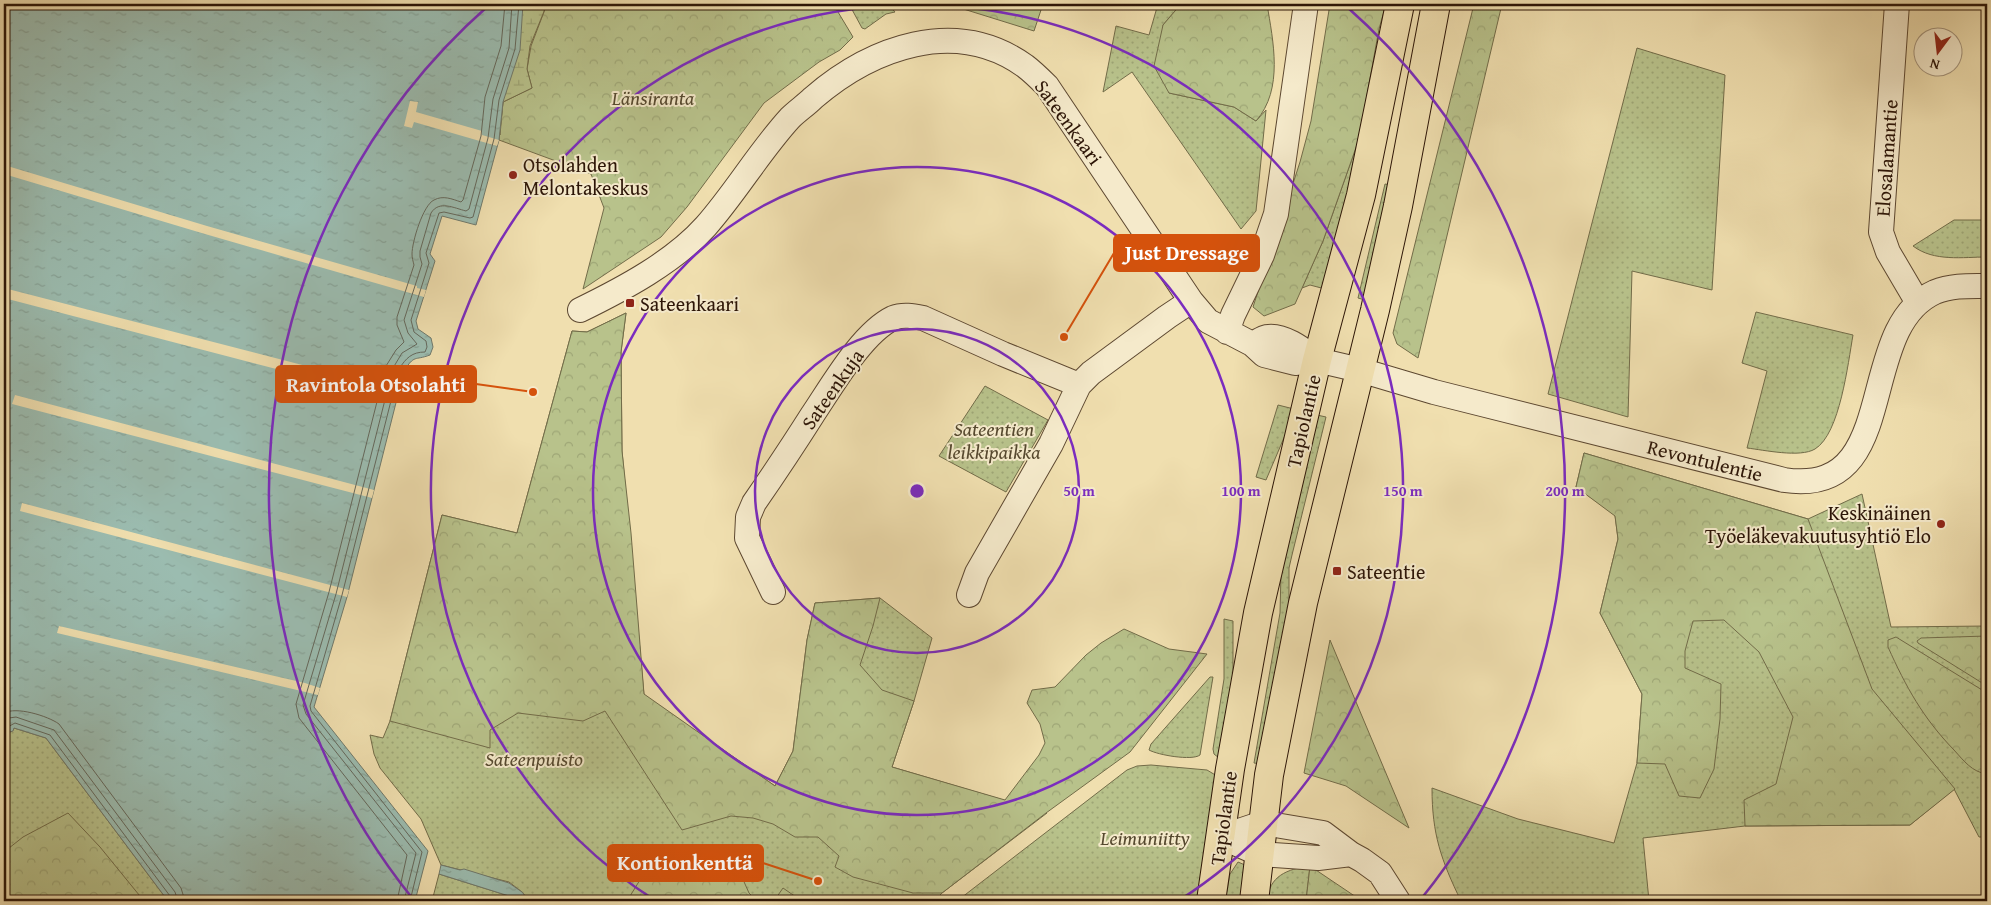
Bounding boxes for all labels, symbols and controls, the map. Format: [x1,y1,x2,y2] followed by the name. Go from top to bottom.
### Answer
[1914,28,1964,78] north arrow
[1927,54,1942,75] text: N
[1028,73,1110,171] street label: Sateenkaari
[611,83,695,112] park label: Länsiranta
[1867,98,1905,218] street label: Elosalamantie
[523,150,648,202] place label: Otsolahden Melontakeskus
[507,169,519,181] marker: Otsolahden Melontakeskus
[1114,235,1259,271] callout: Just Dressage
[1122,237,1249,268] text: Just Dressage
[640,289,740,318] place label: Sateenkaari
[624,297,636,309] marker: Sateenkaari
[794,343,871,435] street label: Sateenkuja
[276,366,476,402] callout: Ravintola Otsolahti
[286,369,466,400] text: Ravintola Otsolahti
[1278,372,1328,470] street label: Tapiolantie
[948,414,1041,466] park label: Sateentien leikkipaikka
[1644,432,1766,488] street label: Revontulentie
[1063,480,1095,501] text: 50 m
[1221,480,1261,501] text: 100 m
[1383,480,1423,501] text: 150 m
[1545,480,1585,501] text: 200 m
[908,482,926,500] centre of rings
[1705,498,1931,550] place label: Keskinäinen Työeläkevakuutusyhtiö Elo
[1935,518,1947,530] marker: Keskinäinen Työeläkevakuutusyhtiö Elo
[1347,557,1425,586] place label: Sateentie
[1331,565,1343,577] marker: Sateentie
[485,744,583,773] park label: Sateenpuisto
[1202,769,1244,867] street label: Tapiolantie
[1099,823,1190,852] park label: Leimuniitty
[608,845,763,881] callout: Kontionkenttä
[617,847,753,878] text: Kontionkenttä

